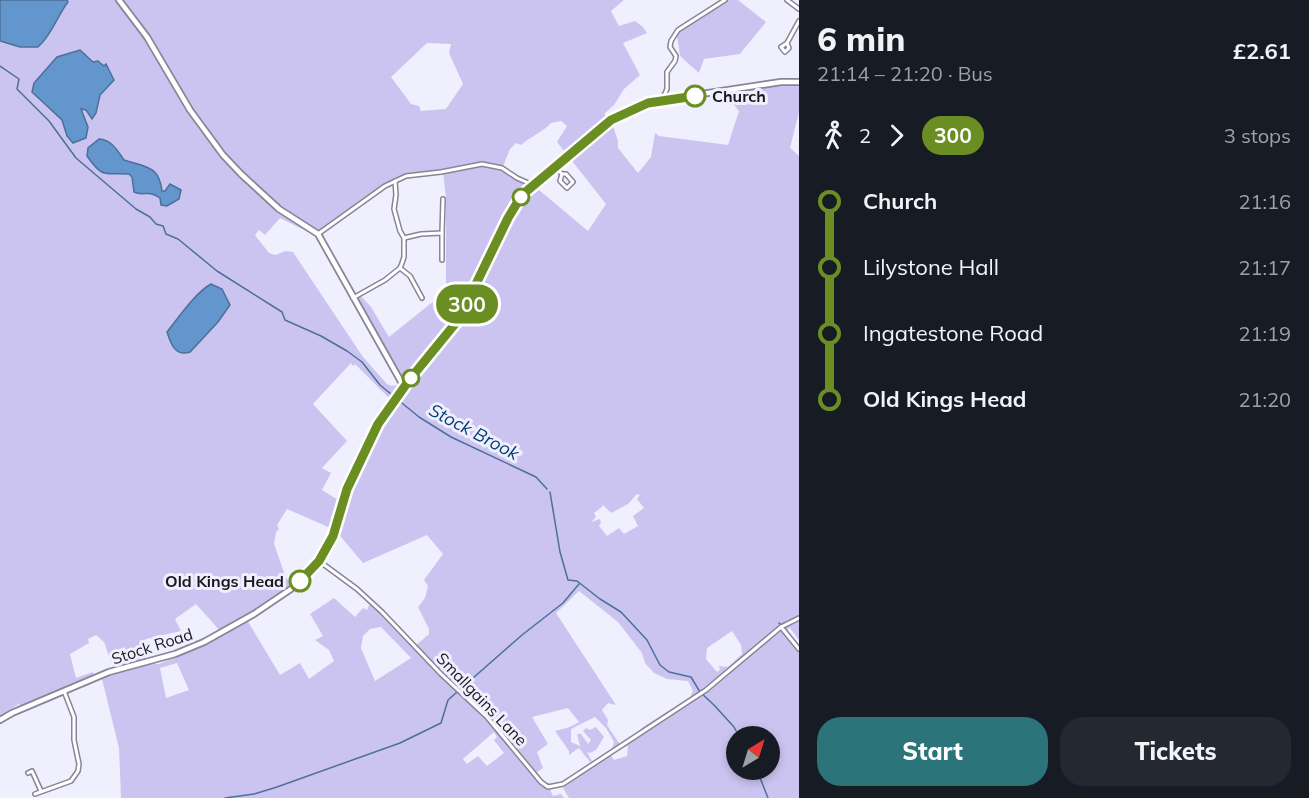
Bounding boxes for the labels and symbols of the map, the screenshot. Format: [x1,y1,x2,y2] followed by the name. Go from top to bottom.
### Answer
[684,85,706,107] marker: Church
[712,86,766,106] place label: Church
[512,188,530,206] unlabelled marker
[432,284,502,324] line badge: 300
[402,369,420,387] unlabelled marker
[425,398,524,465] water label: Stock Brook
[289,570,311,592] marker: Old Kings Head
[165,571,284,591] place label: Old Kings Head
[109,623,195,669] street label: Stock Road
[432,648,532,750] street label: Smallgains Lane
[726,726,780,780] north arrow

